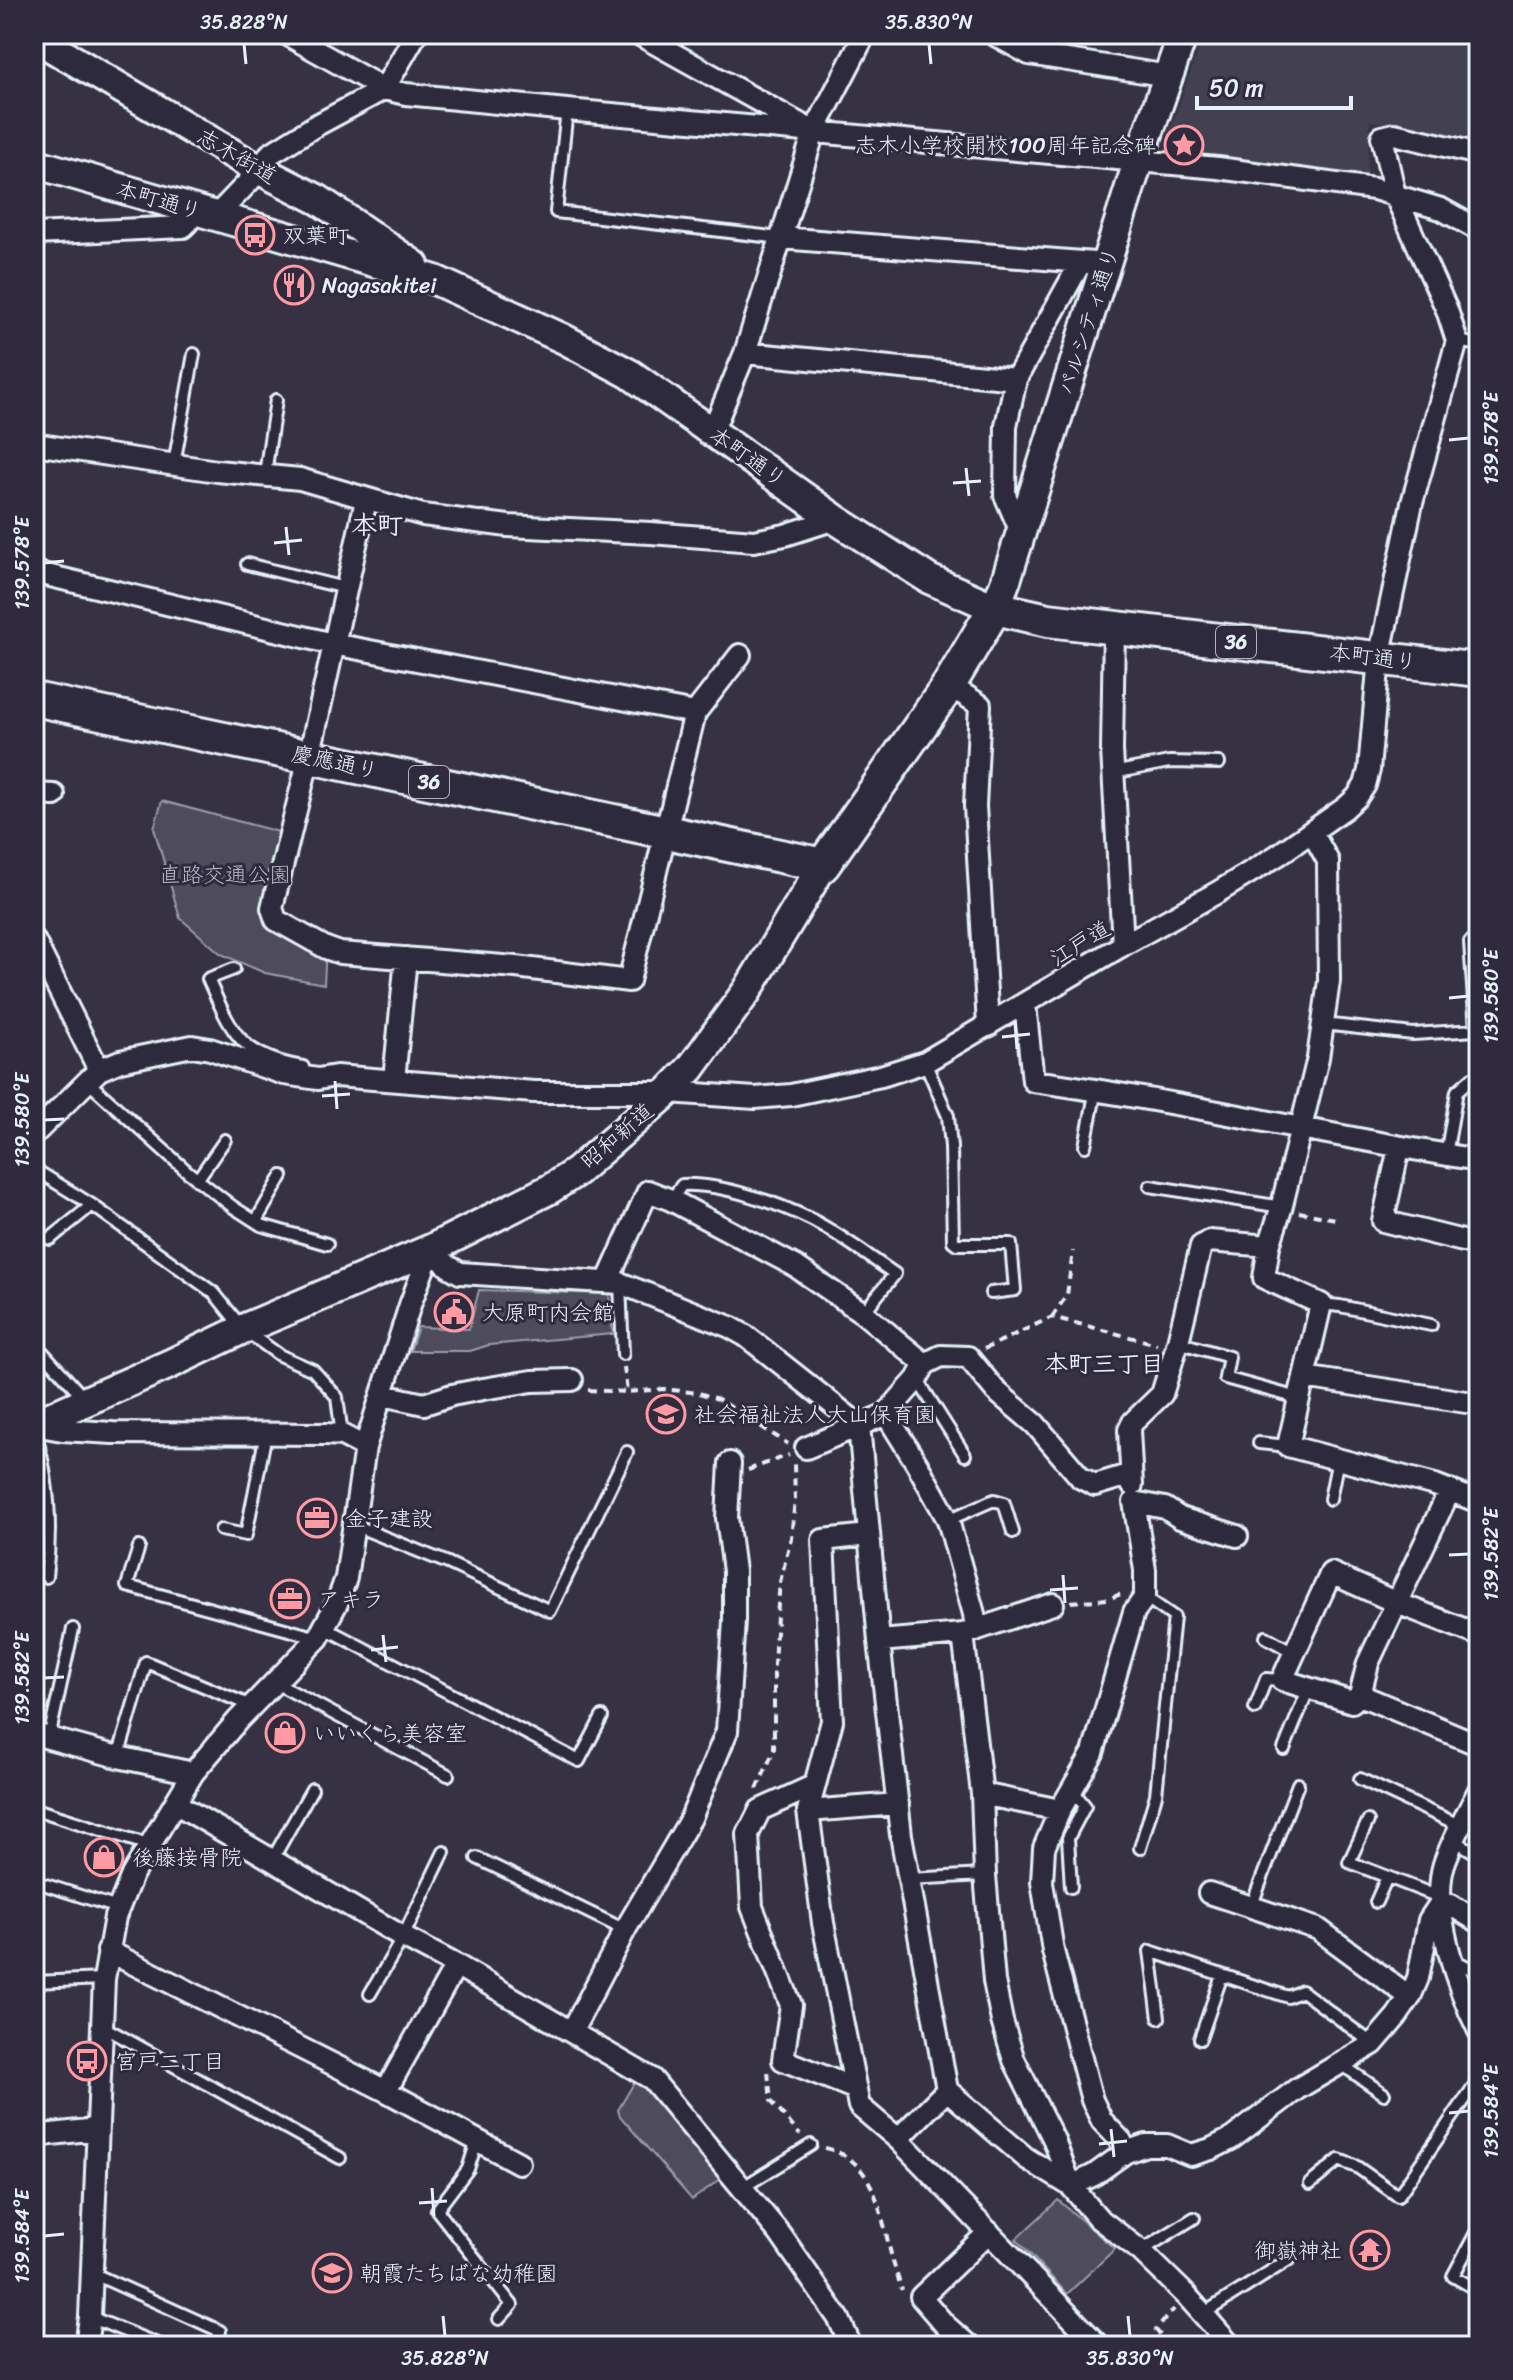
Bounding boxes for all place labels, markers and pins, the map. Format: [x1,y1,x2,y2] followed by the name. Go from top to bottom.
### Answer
[1163,124,1205,166] place icon: 志木小学校開校100周年記念碑
[855,126,1156,165] place label: 志木小学校開校100周年記念碑
[234,214,276,256] bus stop icon: 双葉町
[283,216,349,255] place label: 双葉町
[273,264,315,306] restaurant icon: Nagasakitei
[322,266,437,305] place label: Nagasakitei
[433,1291,475,1333] public building icon: 大原町内会館
[482,1293,614,1332] place label: 大原町内会館
[645,1393,687,1435] school or university icon: 社会福祉法人大山保育園
[694,1395,936,1434] place label: 社会福祉法人大山保育園
[296,1497,338,1539] office icon: 金子建設
[345,1499,433,1538] place label: 金子建設
[269,1578,311,1620] office icon: アキラ
[318,1580,384,1619] place label: アキラ
[264,1712,306,1754] shop icon: いいくら美容室
[313,1714,467,1753] place label: いいくら美容室
[83,1836,125,1878] shop icon: 後藤接骨院
[132,1838,242,1877] place label: 後藤接骨院
[66,2040,108,2082] bus stop icon: 宮戸二丁目
[115,2042,225,2081] place label: 宮戸二丁目
[1349,2229,1391,2271] temple icon: 御嶽神社
[1254,2231,1342,2270] place label: 御嶽神社
[311,2252,353,2294] school or university icon: 朝霞たちばな幼稚園
[360,2254,558,2293] place label: 朝霞たちばな幼稚園

